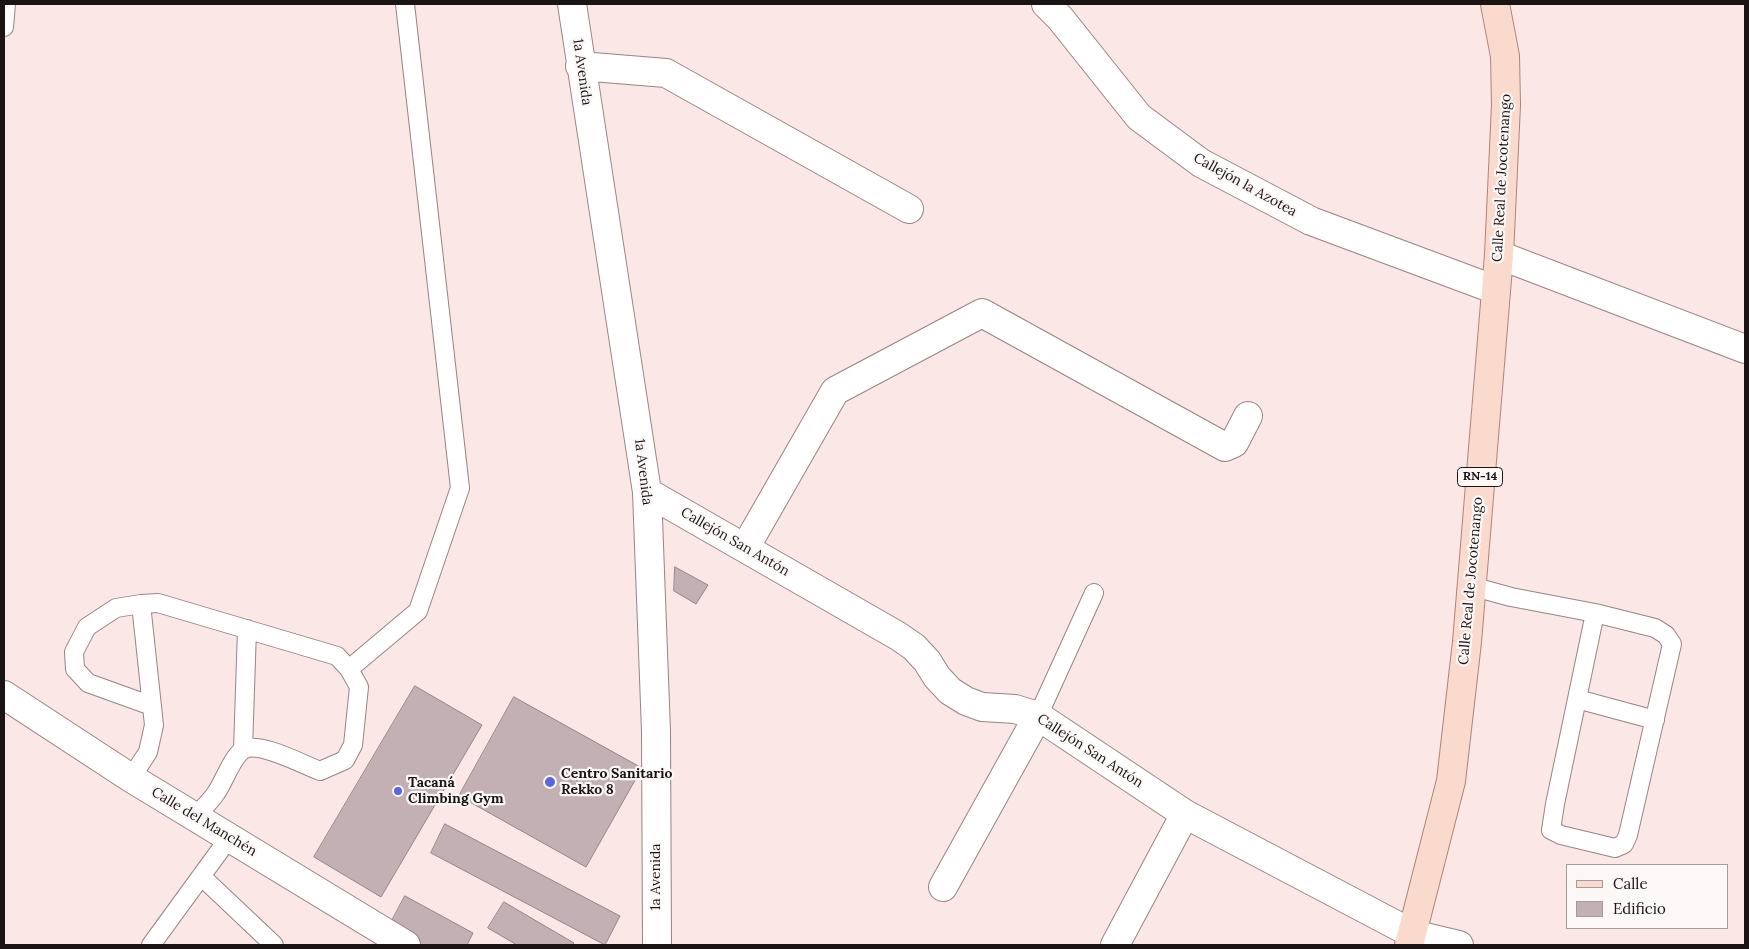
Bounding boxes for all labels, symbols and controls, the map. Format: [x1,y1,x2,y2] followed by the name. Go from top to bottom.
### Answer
[569,38,595,106] street label: 1a Avenida
[1489,93,1515,263] street label: Calle Real de Jocotenango
[1190,150,1300,220] street label: Callejón la Azotea
[631,438,655,506] street label: 1a Avenida
[1458,468,1502,487] road number: RN-14
[1455,496,1487,666] street label: Calle Real de Jocotenango
[678,504,792,580] street label: Callejón San Antón
[1034,711,1146,791] street label: Callejón San Antón
[561,766,673,799] place label: Centro Sanitario Rekko 8
[408,775,504,808] place label: Tacaná Climbing Gym
[543,775,557,789] marker: Centro Sanitario Rekko 8
[148,784,260,860] street label: Calle del Manchén
[392,785,404,797] marker: Tacaná Climbing Gym
[648,843,664,911] street label: 1a Avenida
[1566,864,1729,929] legend
[1613,874,1648,893] text: Calle
[1613,899,1666,918] text: Edificio

